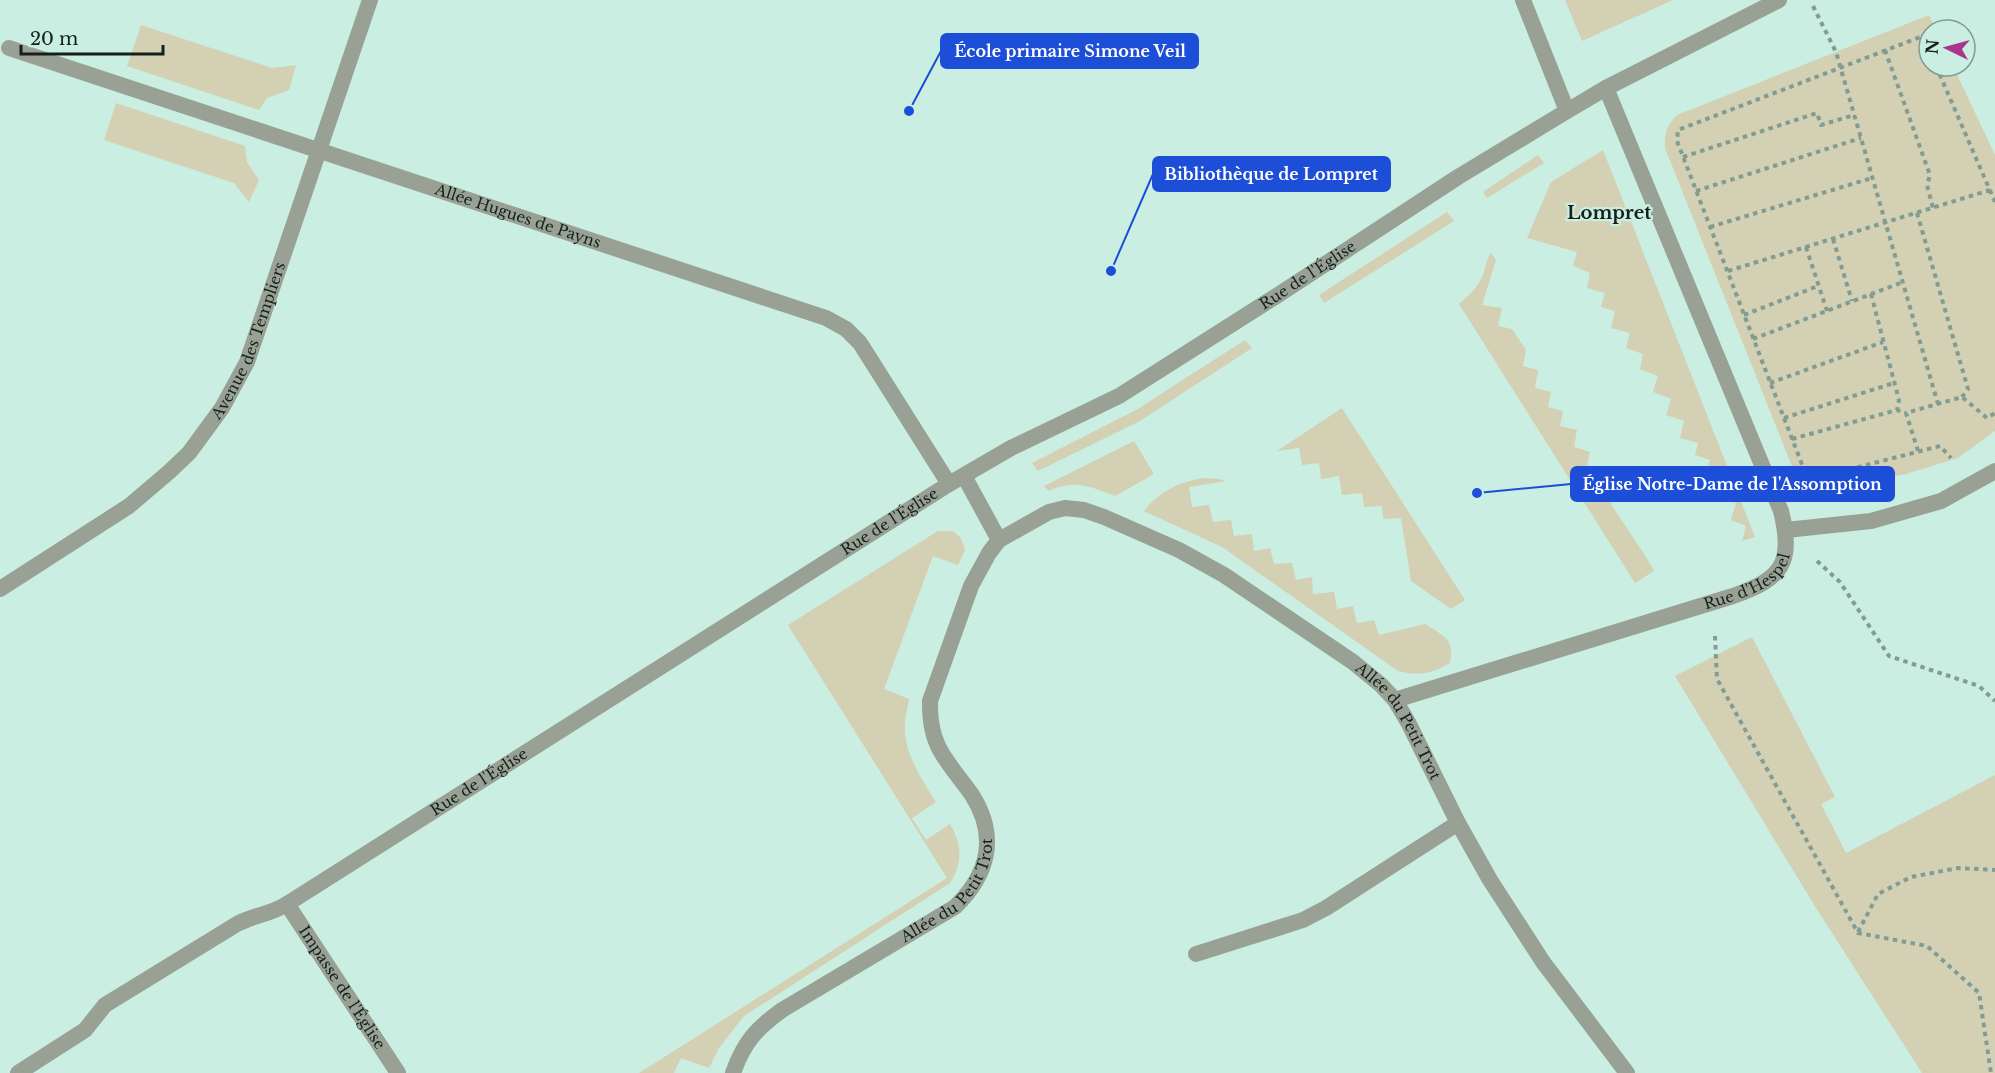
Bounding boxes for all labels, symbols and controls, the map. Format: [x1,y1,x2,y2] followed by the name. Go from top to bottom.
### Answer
[21,18,164,56] scale bar
[1917,18,1977,78] north arrow
[30,28,78,50] text: 20 m
[941,34,1198,68] callout: École primaire Simone Veil
[1921,38,1943,55] text: N
[954,41,1186,61] text: École primaire Simone Veil
[1153,157,1390,191] callout: Bibliothèque de Lompret
[1164,164,1379,184] text: Bibliothèque de Lompret
[432,179,604,252] street label: Allée Hugues de Payns
[1567,202,1651,224] district label: Lompret
[1256,237,1359,313] street label: Rue de l'Église
[206,259,289,424] street label: Avenue des Templiers
[1571,467,1894,501] callout: Église Notre-Dame de l'Assomption
[1582,474,1882,494] text: Église Notre-Dame de l'Assomption
[837,483,941,559] street label: Rue de l'Église
[1701,551,1794,613] street label: Rue d'Hespel
[1351,657,1445,783] street label: Allée du Petit Trot
[427,744,531,820] street label: Rue de l'Église
[896,838,996,947] street label: Allée du Petit Trot
[295,922,390,1053] street label: Impasse de l'Église

